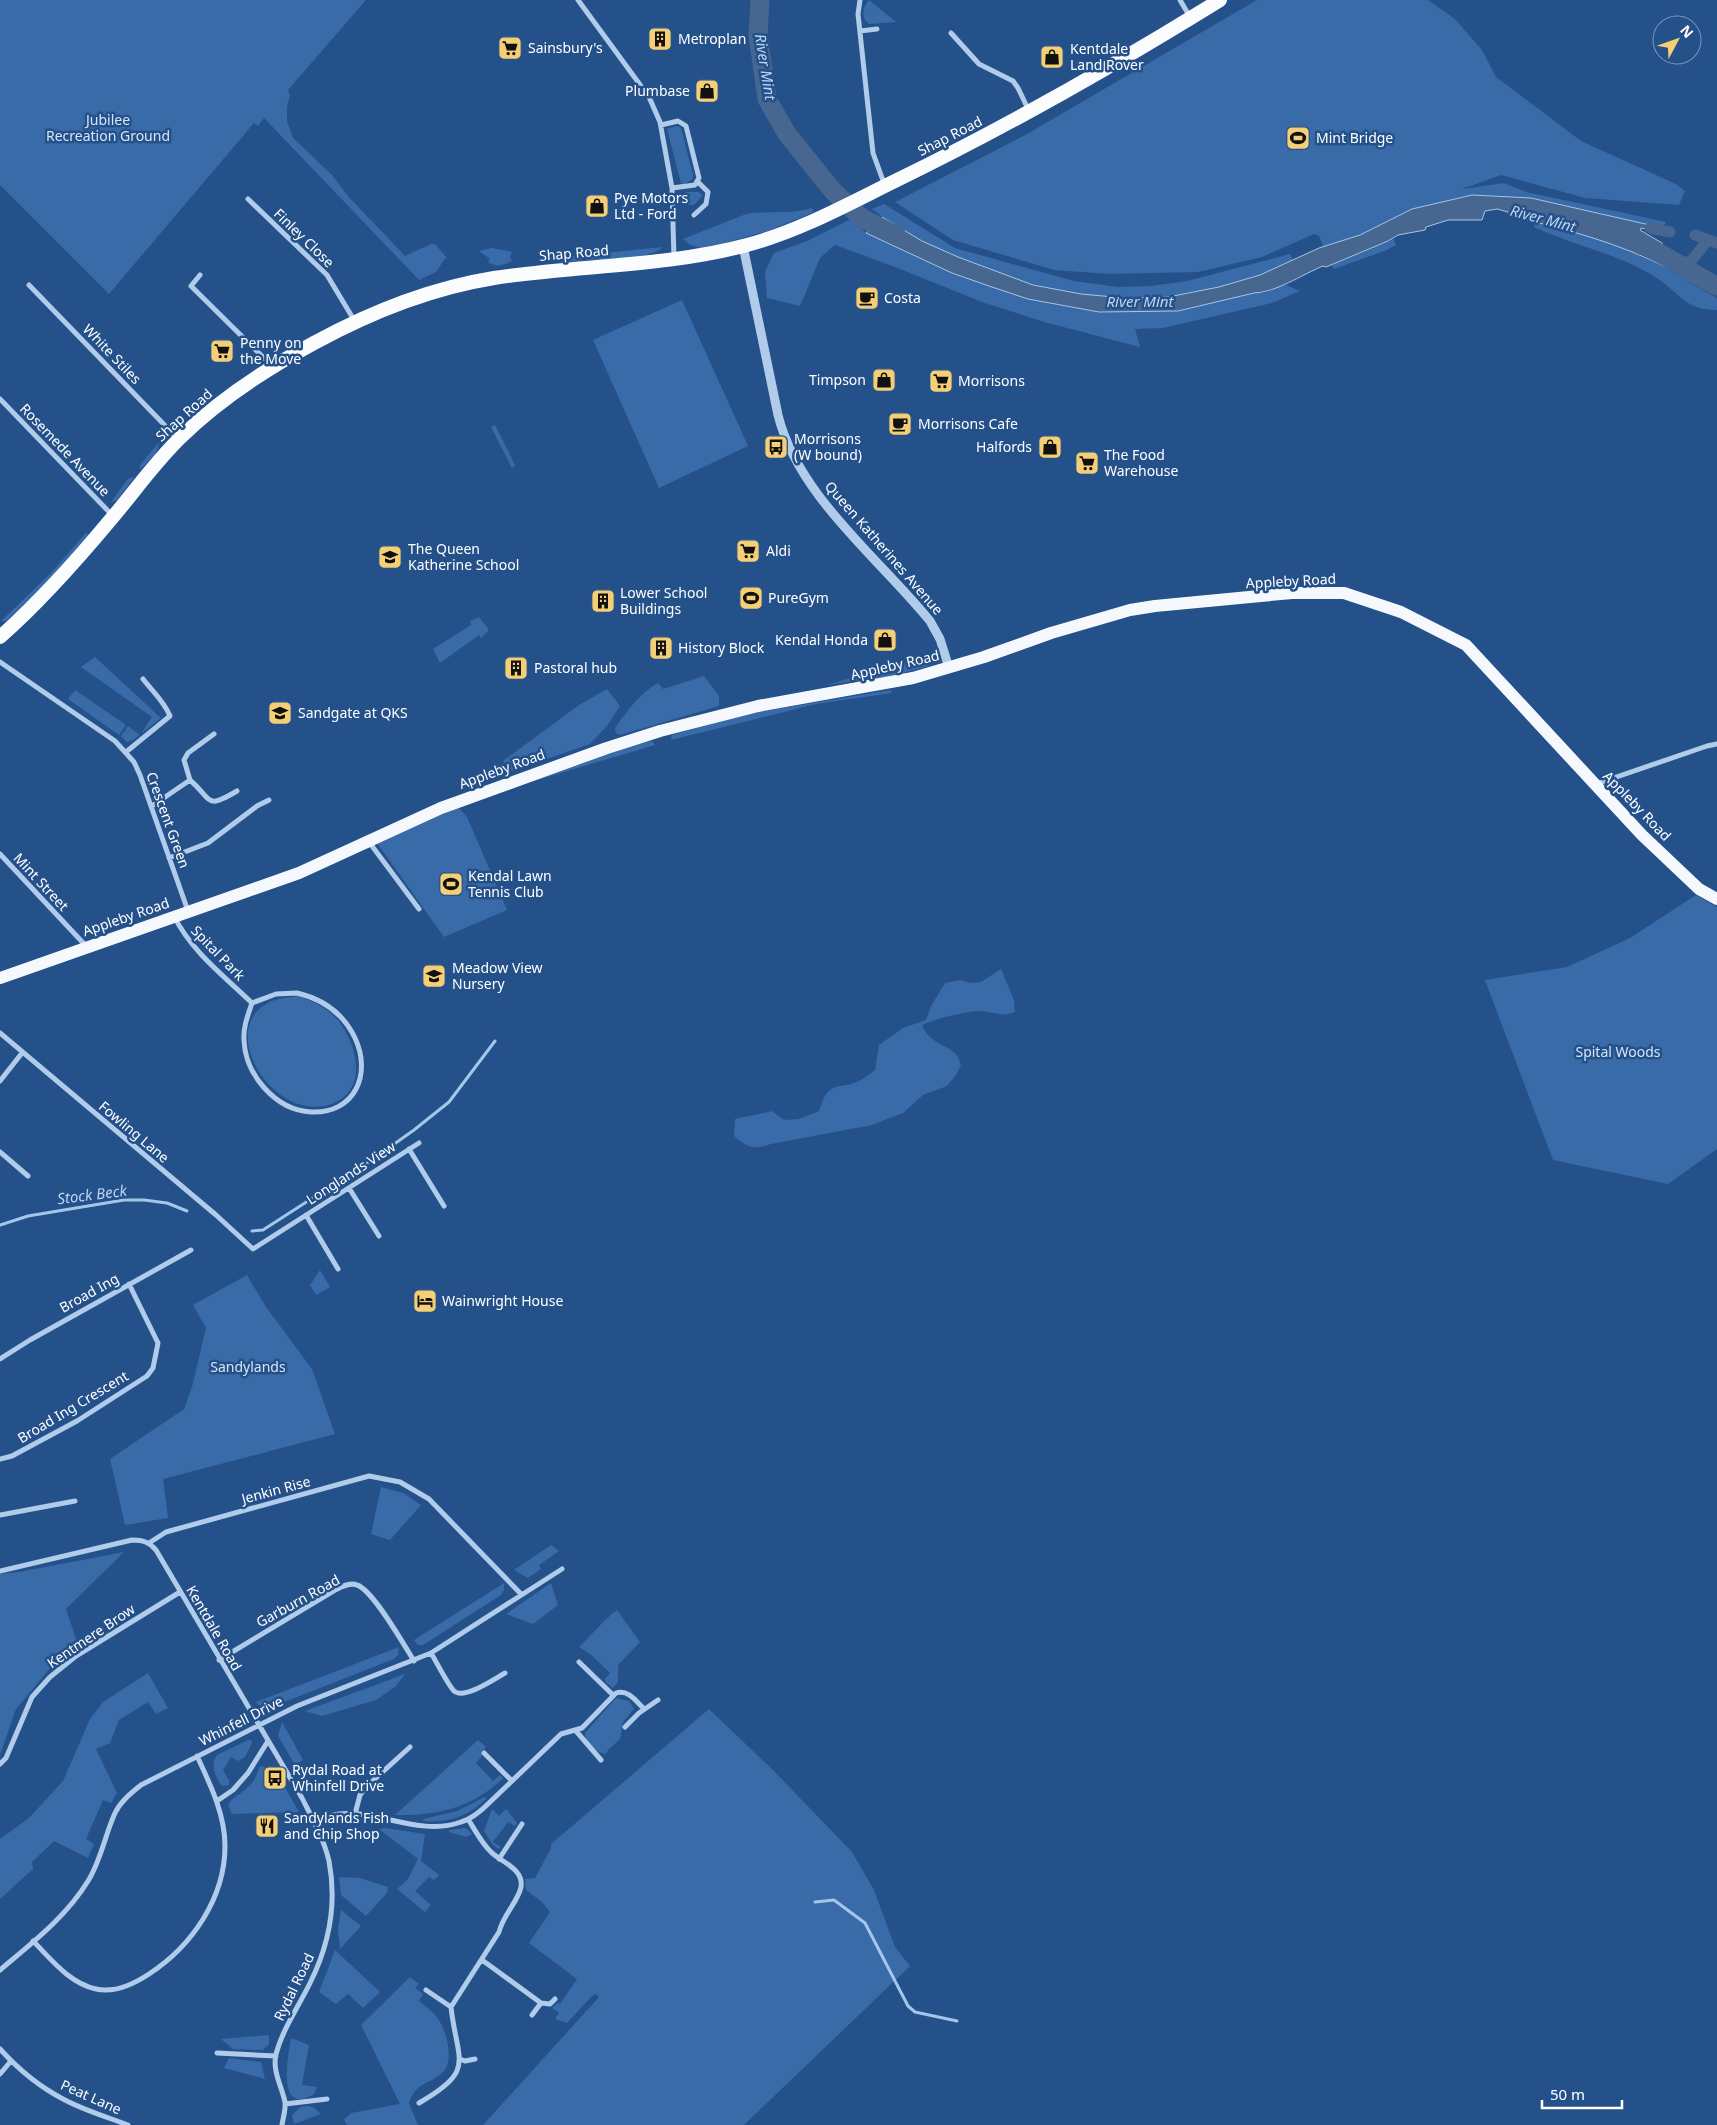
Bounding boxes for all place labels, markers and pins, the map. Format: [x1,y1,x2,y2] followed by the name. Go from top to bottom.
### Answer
[647,26,673,52] building icon: Metroplan
[678,29,746,48] place label: Metroplan
[497,35,523,61] supermarket icon: Sainsbury's
[528,38,603,57] place label: Sainsbury's
[1070,39,1144,74] place label: Kentdale Land Rover
[1039,44,1065,70] shop icon: Kentdale Land Rover
[694,78,720,104] shop icon: Plumbase
[625,81,690,100] place label: Plumbase
[1285,125,1311,151] sports icon: Mint Bridge
[1316,128,1393,147] place label: Mint Bridge
[614,188,689,223] place label: Pye Motors Ltd - Ford
[584,193,610,219] shop icon: Pye Motors Ltd - Ford
[854,285,880,311] cafe icon: Costa
[884,288,921,307] place label: Costa
[240,333,302,368] place label: Penny on the Move
[209,338,235,364] supermarket icon: Penny on the Move
[871,367,897,393] shop icon: Timpson
[928,368,954,394] supermarket icon: Morrisons
[809,370,866,389] place label: Timpson
[958,371,1025,390] place label: Morrisons
[887,411,913,437] cafe icon: Morrisons Cafe
[918,414,1018,433] place label: Morrisons Cafe
[794,429,862,464] place label: Morrisons (W bound)
[763,434,789,460] bus stop icon: Morrisons (W bound)
[1037,434,1063,460] shop icon: Halfords
[976,437,1032,456] place label: Halfords
[1104,445,1178,480] place label: The Food Warehouse
[1074,450,1100,476] supermarket icon: The Food Warehouse
[735,538,761,564] supermarket icon: Aldi
[408,539,519,574] place label: The Queen Katherine School
[766,541,791,560] place label: Aldi
[377,544,403,570] school or university icon: The Queen Katherine School
[620,583,707,618] place label: Lower School Buildings
[738,585,764,611] sports icon: PureGym
[590,588,616,614] building icon: Lower School Buildings
[768,588,829,607] place label: PureGym
[872,627,898,653] shop icon: Kendal Honda
[775,630,868,649] place label: Kendal Honda
[648,635,674,661] building icon: History Block
[678,638,765,657] place label: History Block
[503,655,529,681] building icon: Pastoral hub
[534,658,617,677] place label: Pastoral hub
[267,700,293,726] school or university icon: Sandgate at QKS
[298,703,408,722] place label: Sandgate at QKS
[468,866,552,901] place label: Kendal Lawn Tennis Club
[438,871,464,897] sports icon: Kendal Lawn Tennis Club
[452,958,543,993] place label: Meadow View Nursery
[421,963,447,989] school or university icon: Meadow View Nursery
[412,1288,438,1314] hotel icon: Wainwright House
[442,1291,563,1310] place label: Wainwright House
[292,1760,384,1795] place label: Rydal Road at Whinfell Drive
[262,1765,288,1791] bus stop icon: Rydal Road at Whinfell Drive
[284,1808,389,1843] place label: Sandylands Fish and Chip Shop
[254,1813,280,1839] restaurant icon: Sandylands Fish and Chip Shop

